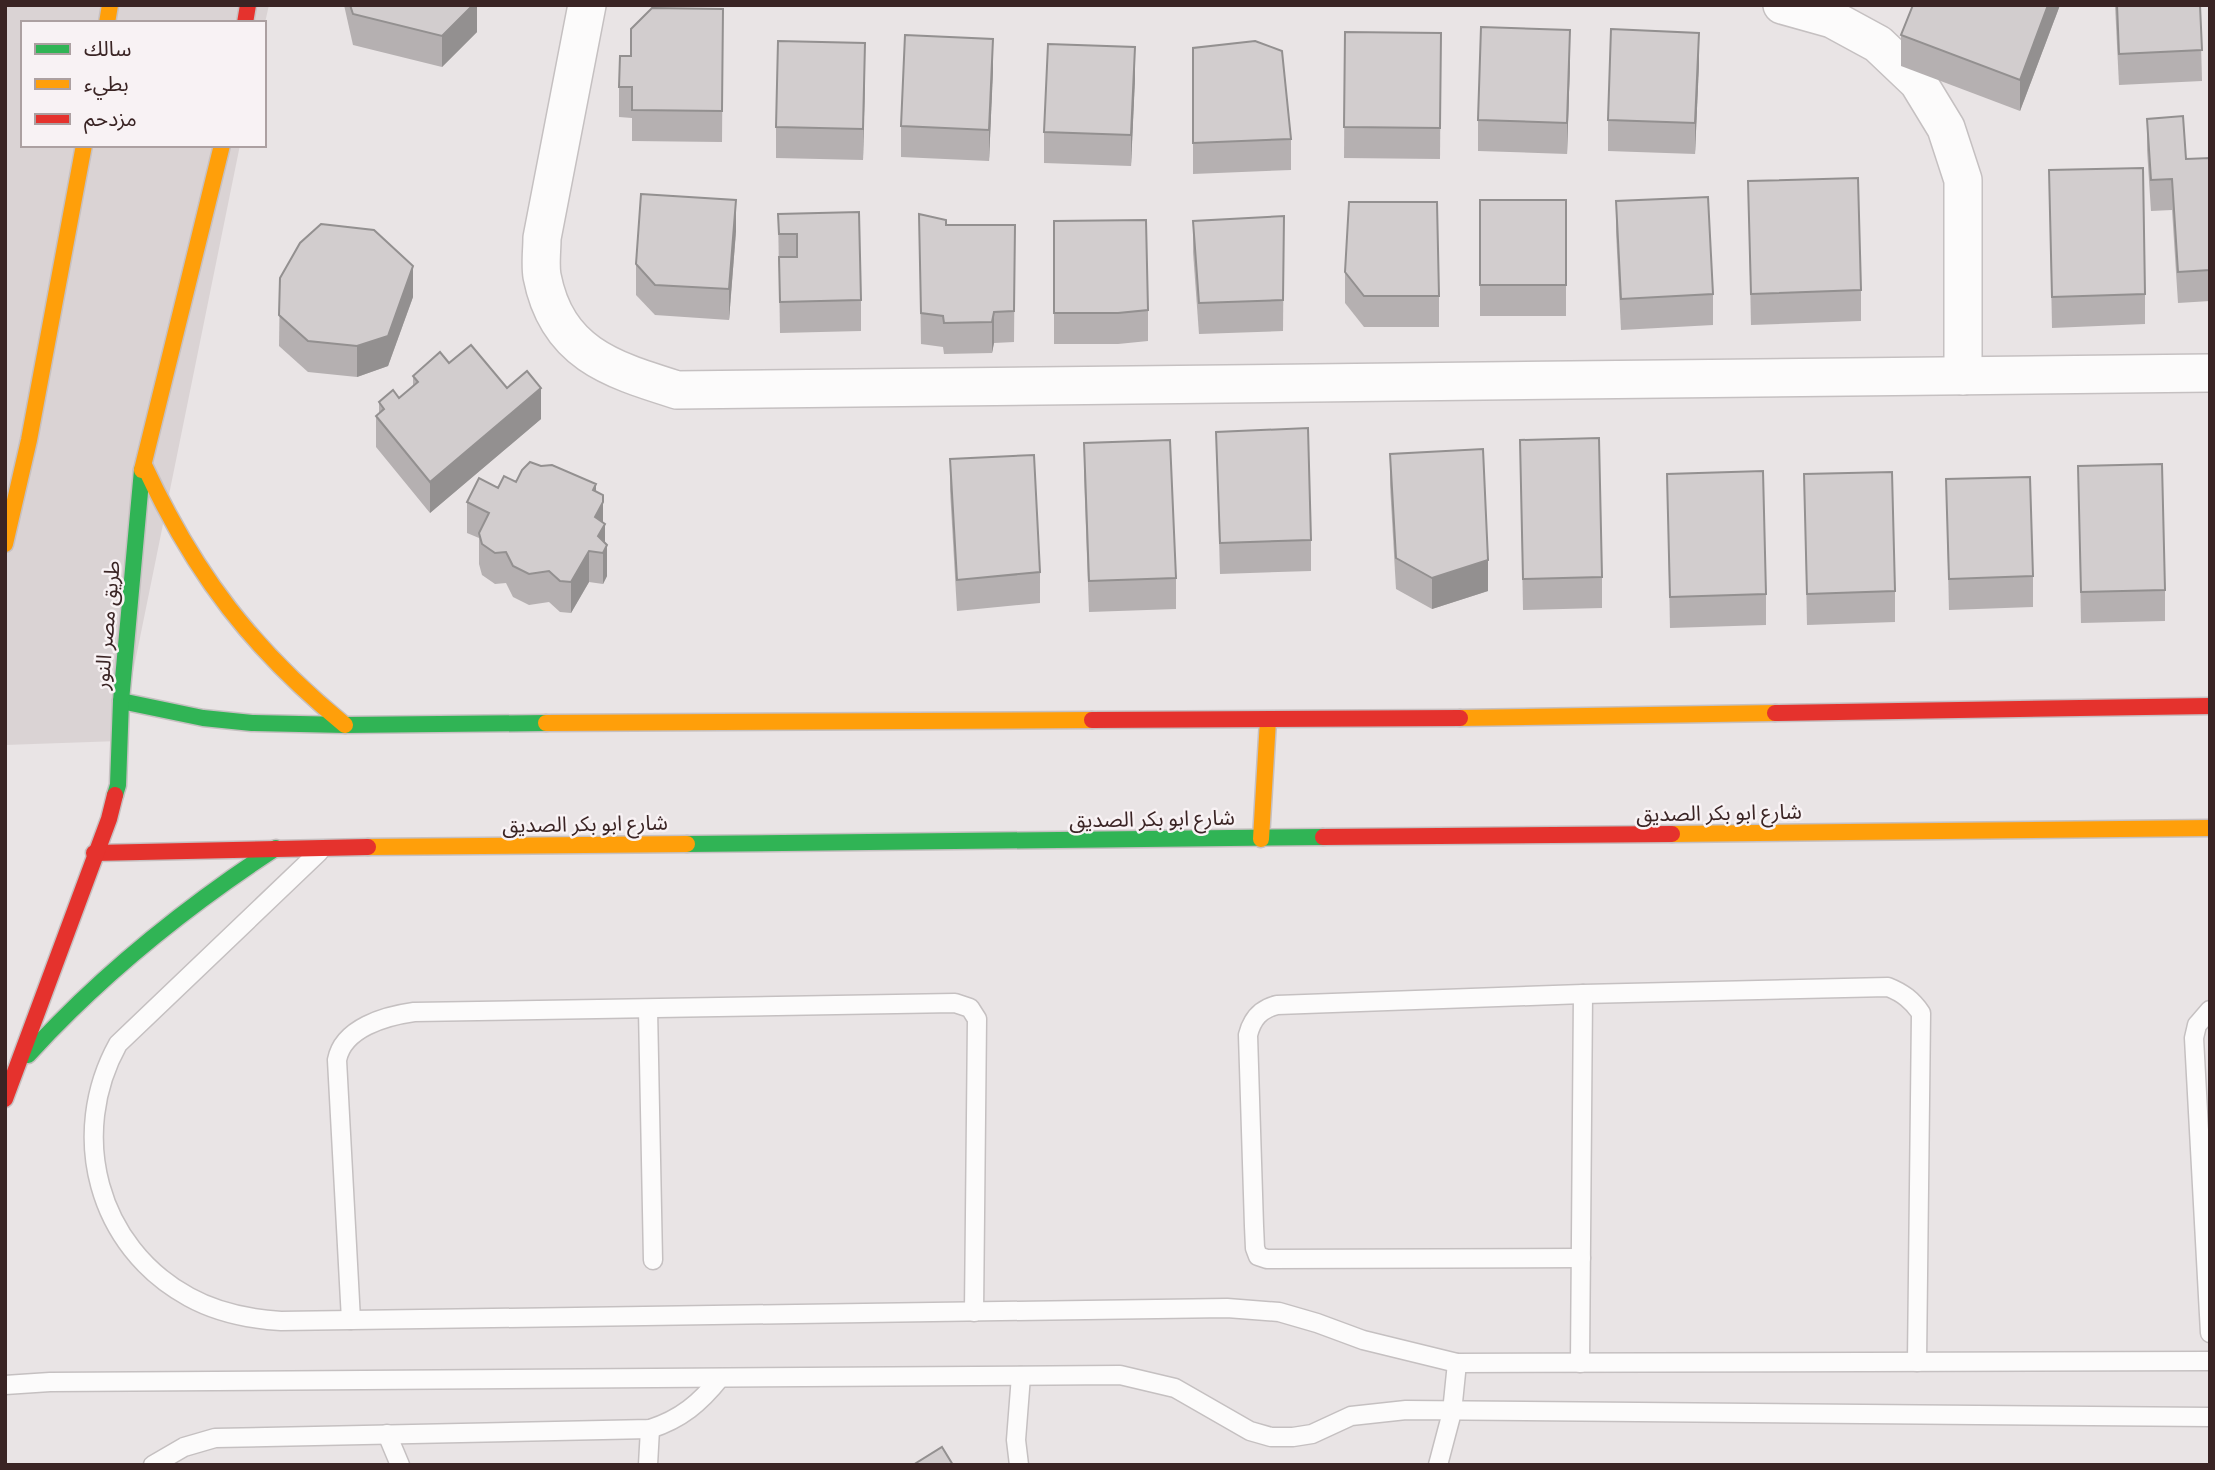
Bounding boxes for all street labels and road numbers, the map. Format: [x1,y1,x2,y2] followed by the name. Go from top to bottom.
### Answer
[86,559,126,692] street label: طريق مصر النور
[1636,797,1802,829] street label: شارع ابو بكر الصديق
[1069,803,1235,835] street label: شارع ابو بكر الصديق
[502,808,668,840] street label: شارع ابو بكر الصديق

